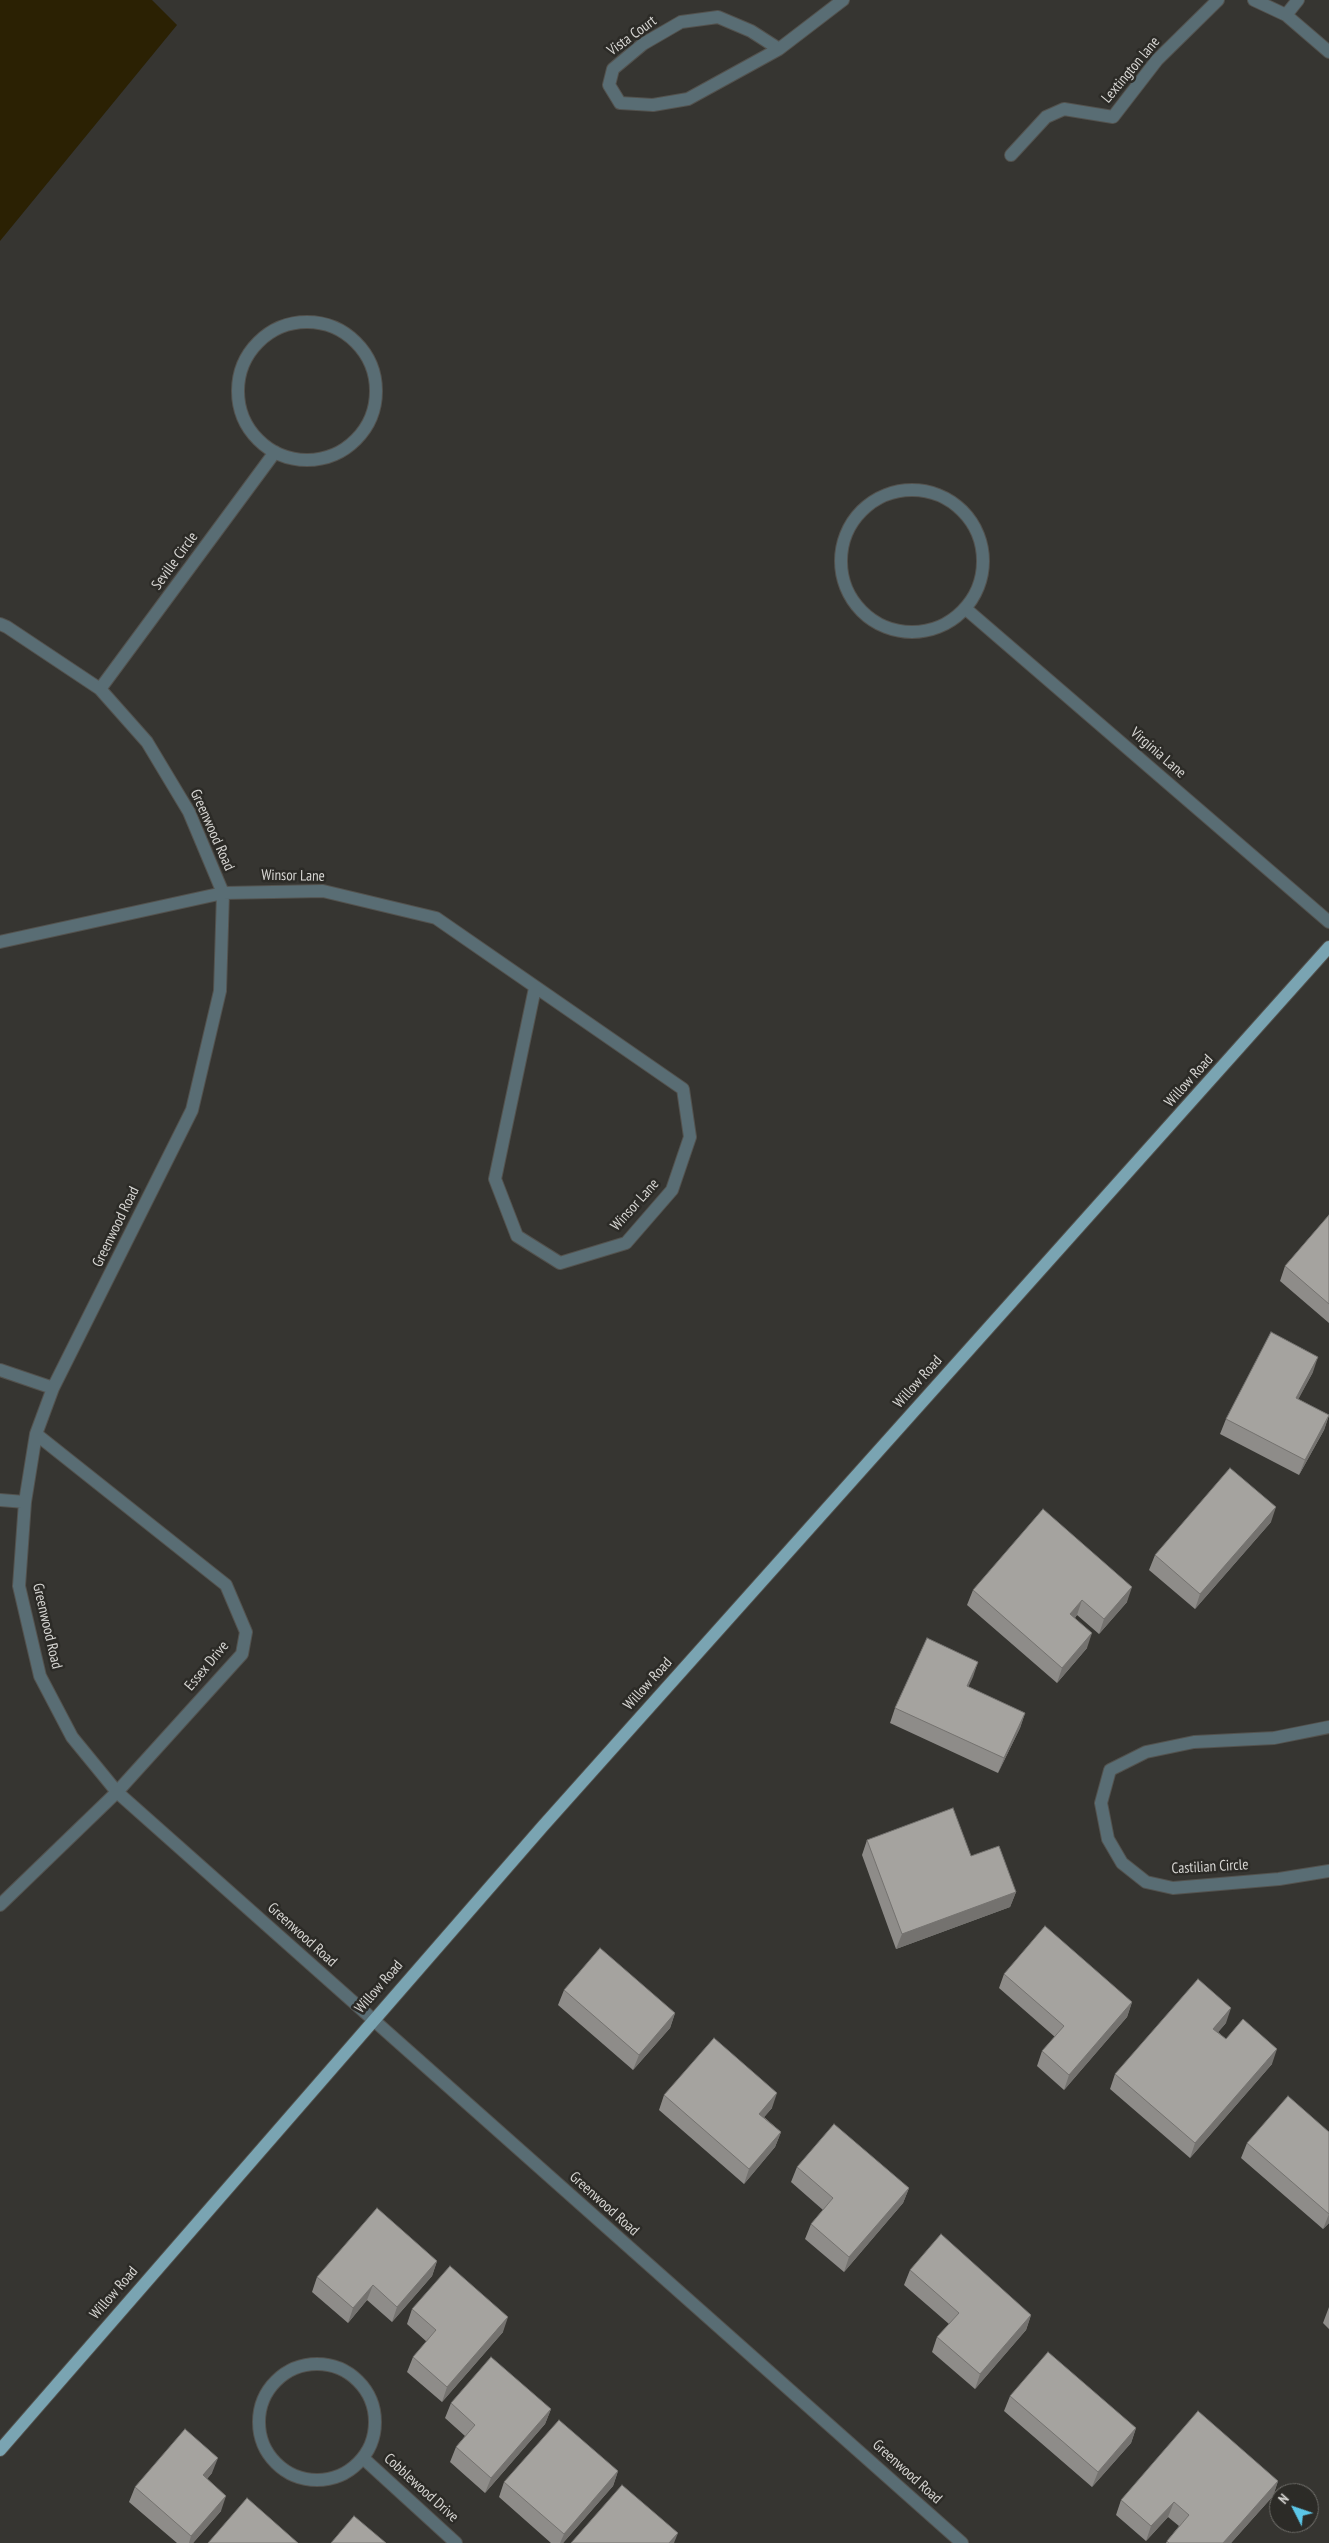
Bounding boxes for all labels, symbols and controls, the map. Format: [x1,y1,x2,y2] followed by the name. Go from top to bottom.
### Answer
[604,12,660,60] street label: Vista Court
[1098,33,1164,107] street label: Lextington lane
[148,529,202,593] street label: Seville Circle
[1126,724,1190,782] street label: Virginia Lane
[186,786,238,874] street label: Greenwood Road
[261,866,325,886] street label: Winsor Lane
[1161,1051,1217,1111] street label: Willow Road
[607,1175,663,1235] street label: Winsor Lane
[89,1184,143,1270] street label: Greenwood Road
[890,1352,946,1412] street label: Willow Road
[28,1581,66,1671] street label: Greenwood Road
[181,1638,233,1694] street label: Essex Drive
[620,1654,676,1714] street label: Willow Road
[1171,1856,1249,1878] street label: Castilian Circle
[264,1899,340,1971] street label: Greenwood Road
[351,1957,407,2017] street label: Willow Road
[566,2168,642,2240] street label: Greenwood Road
[86,2263,142,2323] street label: Willow Road
[869,2436,945,2508] street label: Greenwood Road
[380,2450,462,2526] street label: Cobblewood Drive
[1269,2483,1319,2533] north arrow
[1274,2490,1293,2508] text: N

